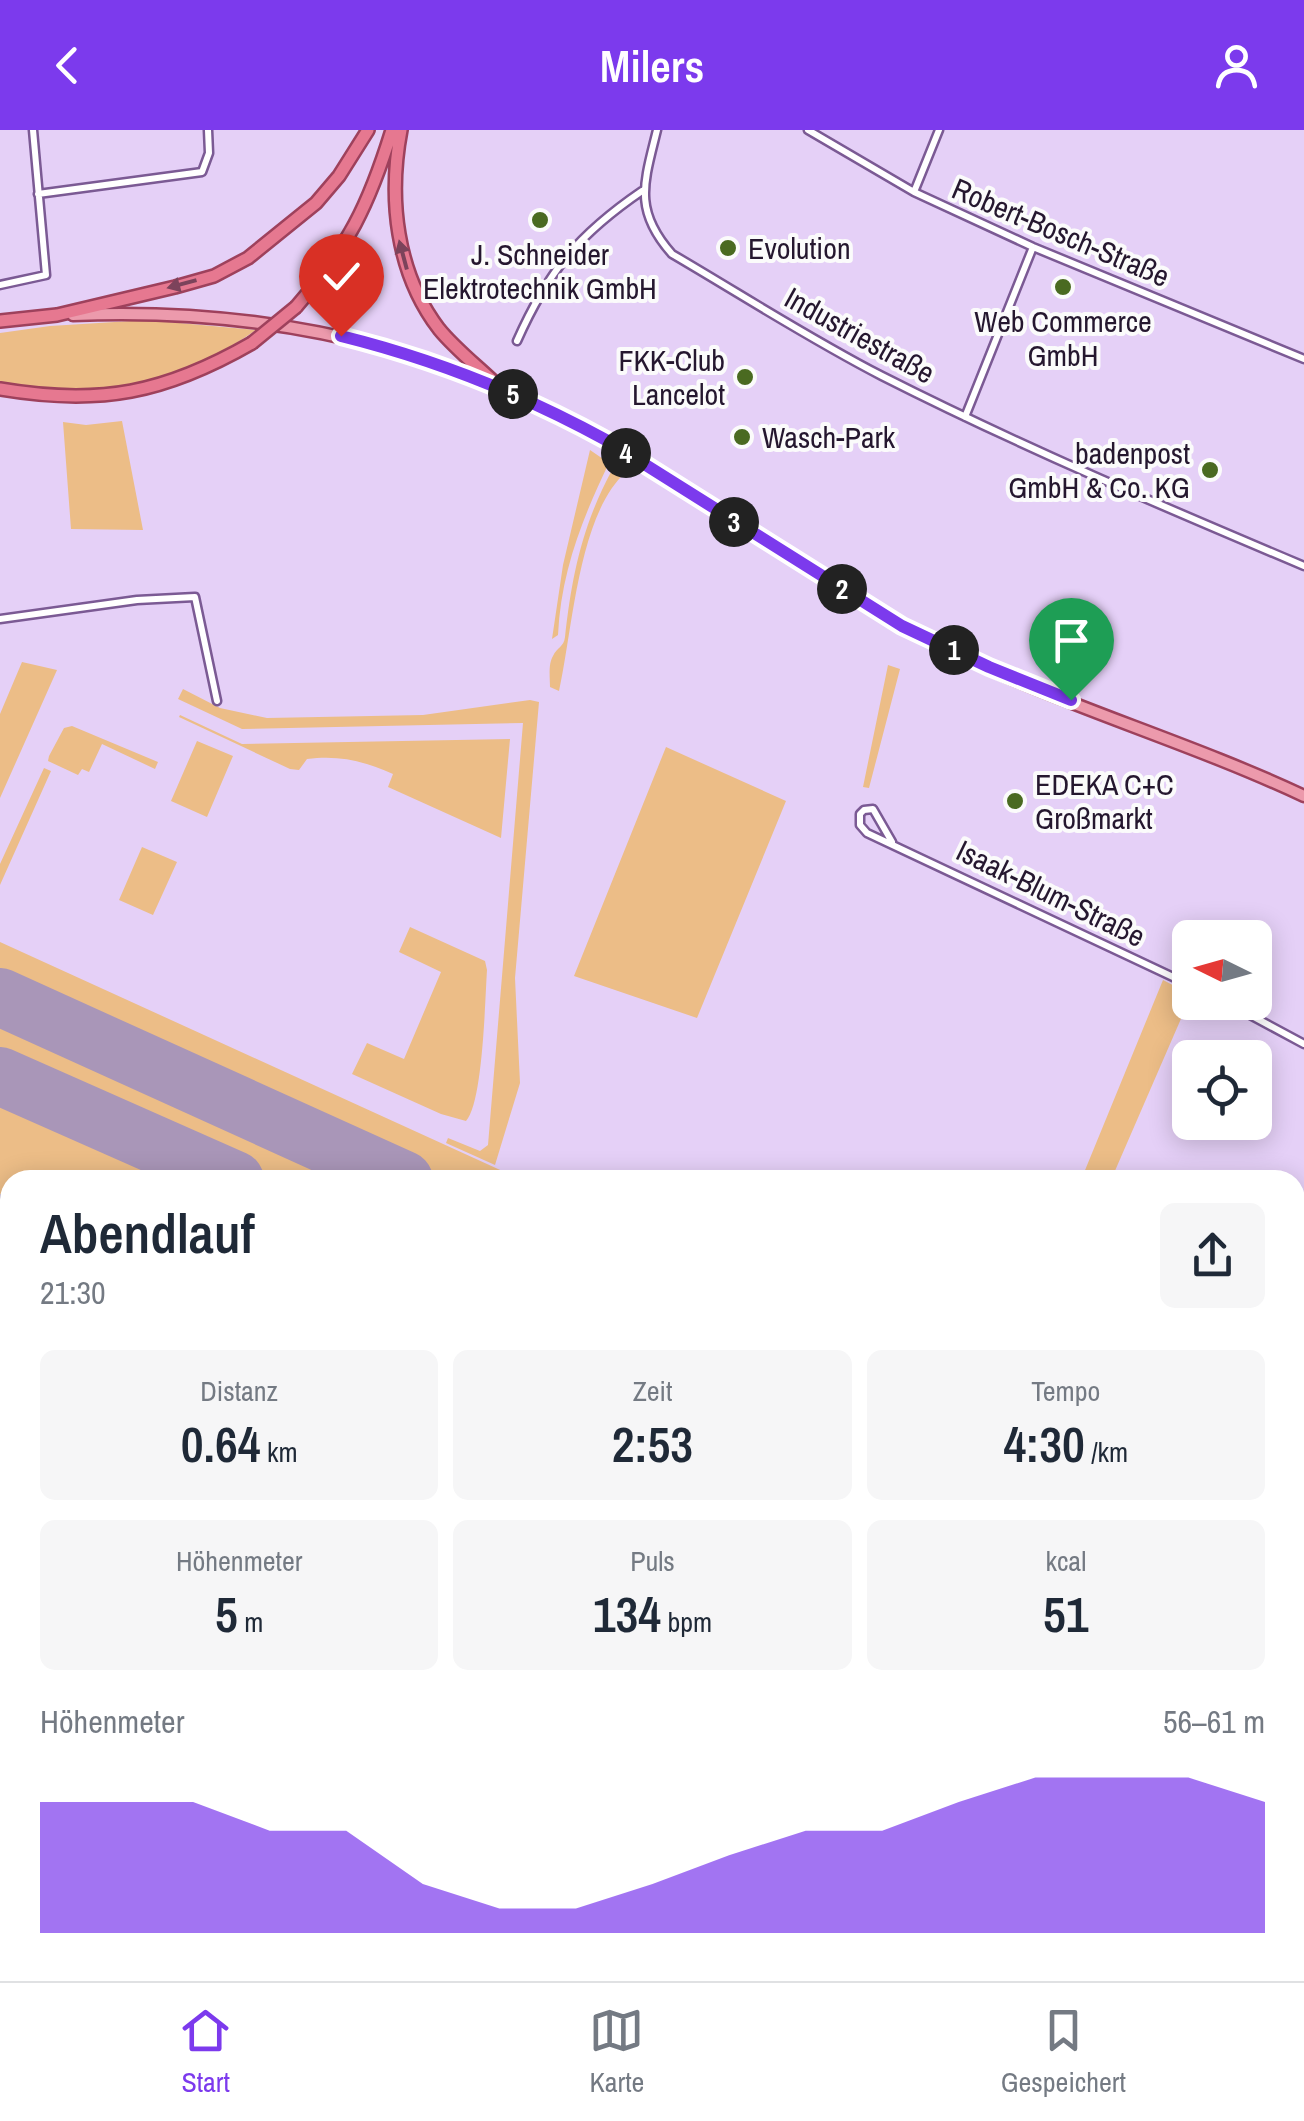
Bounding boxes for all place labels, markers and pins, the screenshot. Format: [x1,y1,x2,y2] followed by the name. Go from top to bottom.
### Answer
[529,209,551,231] marker: J. Schneider Elektrotechnik GmbH
[748,228,851,268] place label: Evolution
[299,234,384,337] pin
[423,234,657,308] place label: J. Schneider Elektrotechnik GmbH
[717,237,739,259] marker: Evolution
[1052,276,1074,298] marker: Web Commerce GmbH
[974,301,1152,375] place label: Web Commerce GmbH
[618,340,725,414] place label: FKK-Club Lancelot
[734,366,756,388] marker: FKK-Club Lancelot
[488,369,538,419] pin: 5
[762,417,896,457] place label: Wasch-Park
[731,426,753,448] marker: Wasch-Park
[601,428,651,478] pin: 4
[1008,433,1190,507] place label: badenpost GmbH & Co. KG
[1199,459,1221,481] marker: badenpost GmbH & Co. KG
[709,497,759,547] pin: 3
[817,564,867,614] pin: 2
[1029,598,1114,701] pin
[929,625,979,675] pin: 1
[1035,764,1174,838] place label: EDEKA C+C Großmarkt
[1004,790,1026,812] marker: EDEKA C+C Großmarkt

